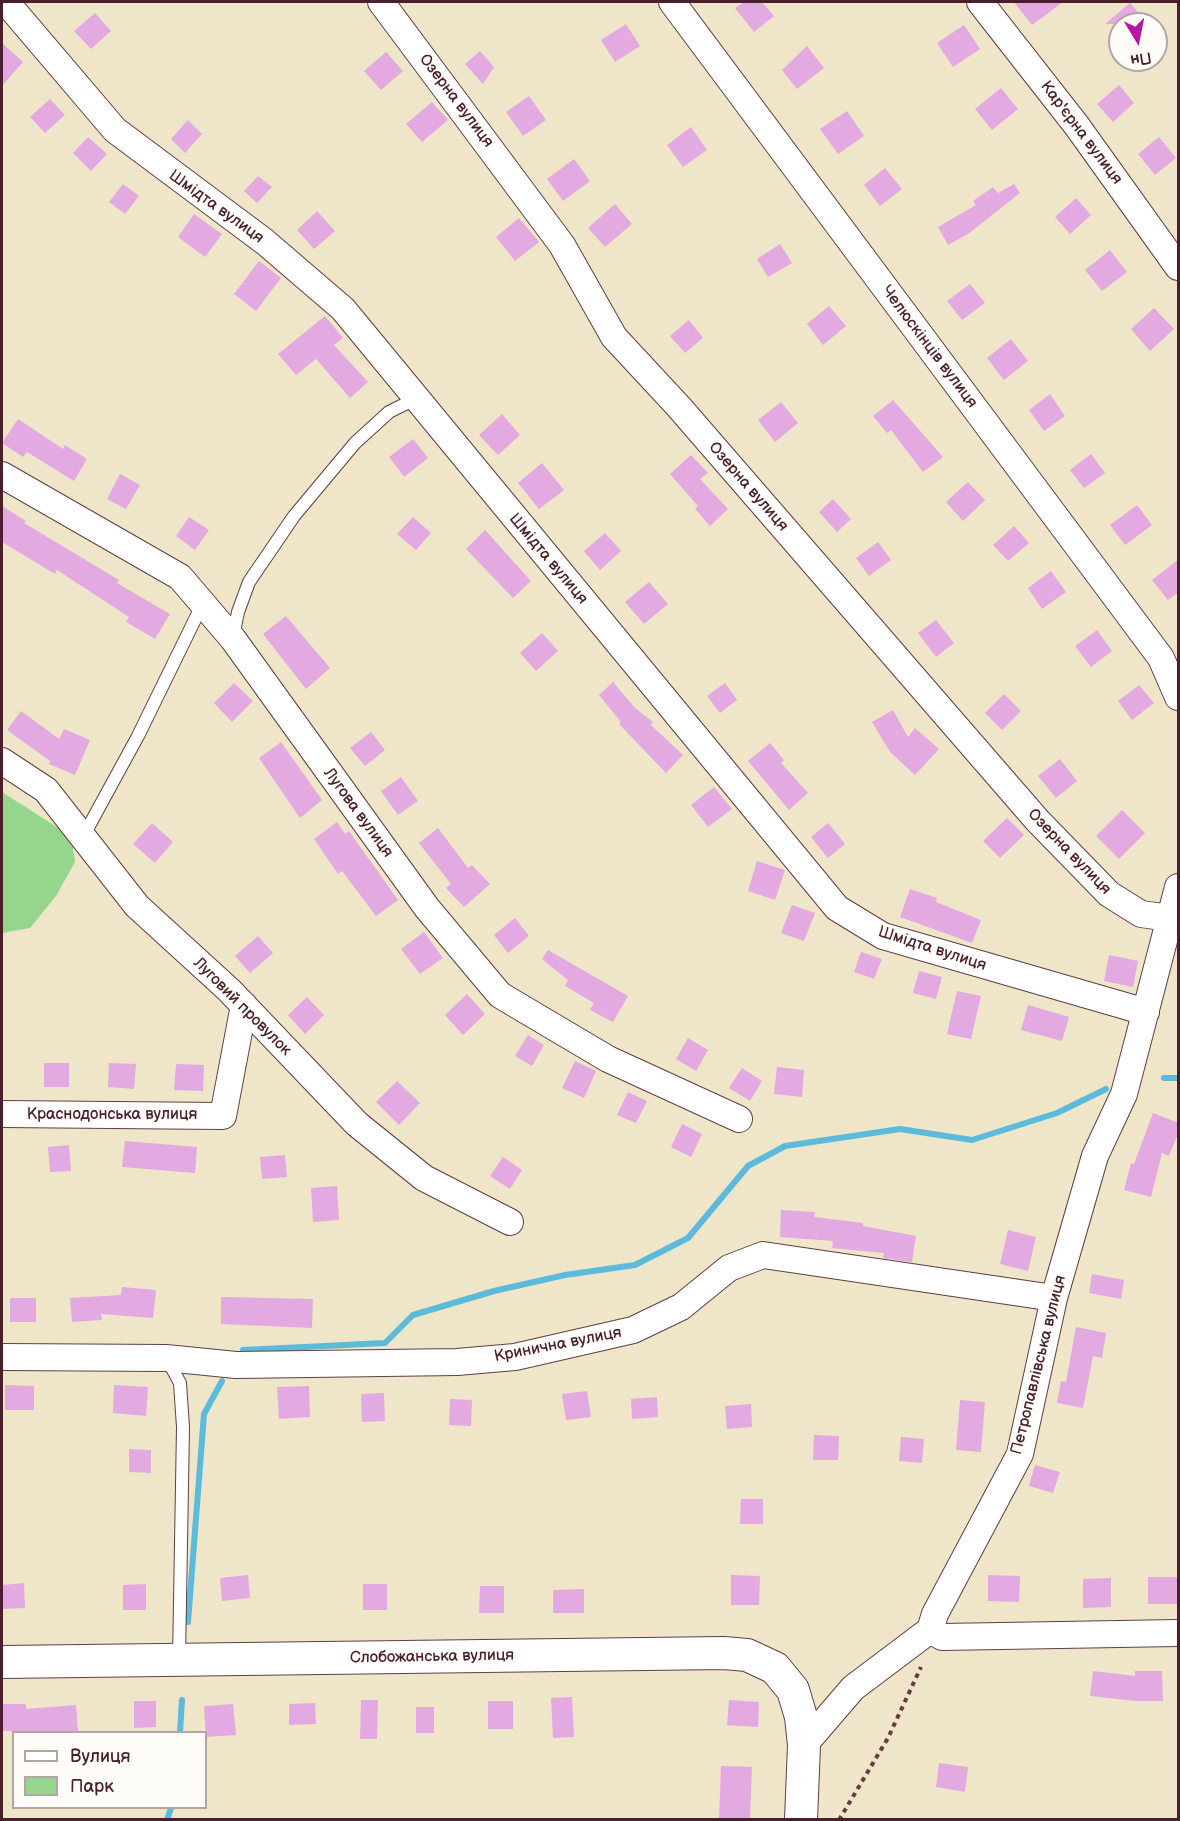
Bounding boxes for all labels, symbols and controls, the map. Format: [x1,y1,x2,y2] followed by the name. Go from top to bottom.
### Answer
[1108,12,1168,72] north arrow
[1129,47,1153,69] text: Пн
[415,50,497,152] street label: Озерна вулиця
[1036,77,1126,189] street label: Кар'єрна вулиця
[165,166,267,248] street label: Шмідта вулиця
[877,282,981,412] street label: Челюскінців вулиця
[704,438,792,536] street label: Озерна вулиця
[504,510,592,608] street label: Шмідта вулиця
[319,764,397,862] street label: Лугова вулиця
[1023,805,1115,899] street label: Озерна вулиця
[875,922,989,976] street label: Шмідта вулиця
[189,954,295,1060] street label: Луговий провулок
[27,1105,197,1125] street label: Краснодонська вулиця
[1007,1273,1071,1457] street label: Петропавлівська вулиця
[493,1323,623,1367] street label: Кринична вулиця
[350,1646,514,1668] street label: Слобожанська вулиця
[12,1731,207,1809] legend
[70,1746,131,1767] text: Вулиця
[70,1776,114,1797] text: Парк

